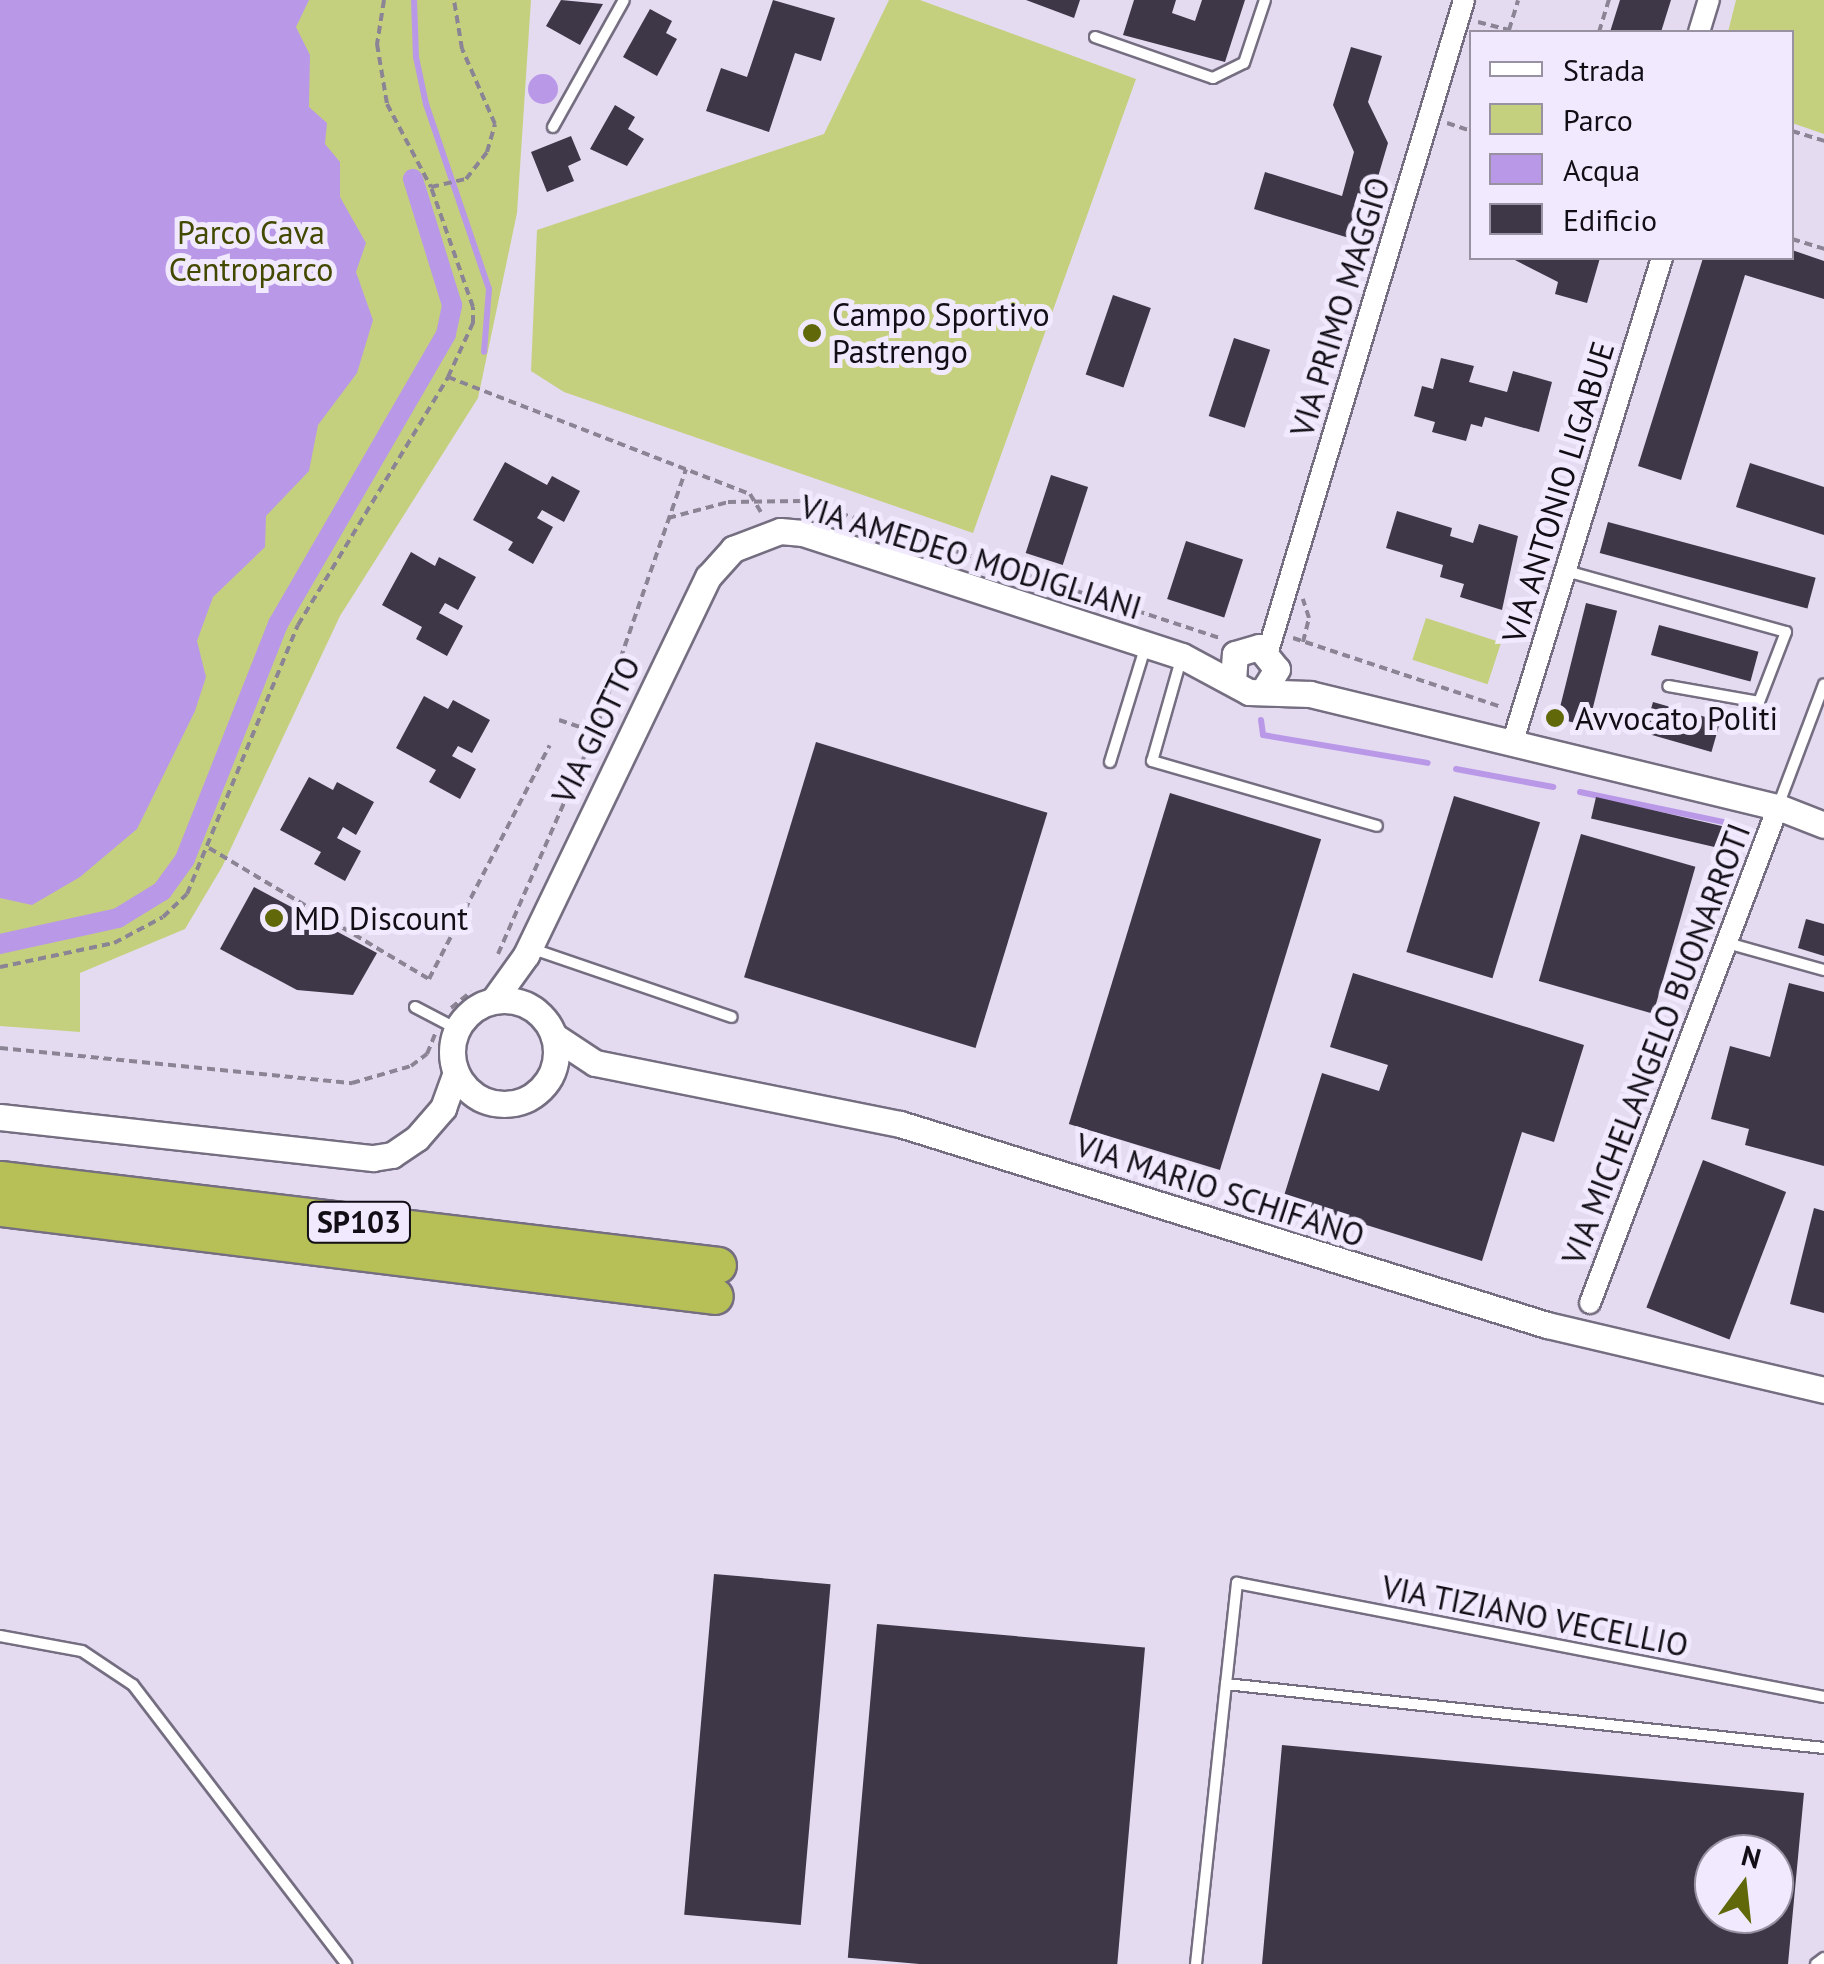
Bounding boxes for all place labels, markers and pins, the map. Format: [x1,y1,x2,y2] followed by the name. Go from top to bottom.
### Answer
[832,296,1050,371] place label: Campo Sportivo Pastrengo
[801,322,823,344] marker: Campo Sportivo Pastrengo
[1575,699,1778,737] place label: Avvocato Politi
[1544,707,1566,729] marker: Avvocato Politi
[294,899,468,937] place label: MD Discount
[263,907,285,929] marker: MD Discount

